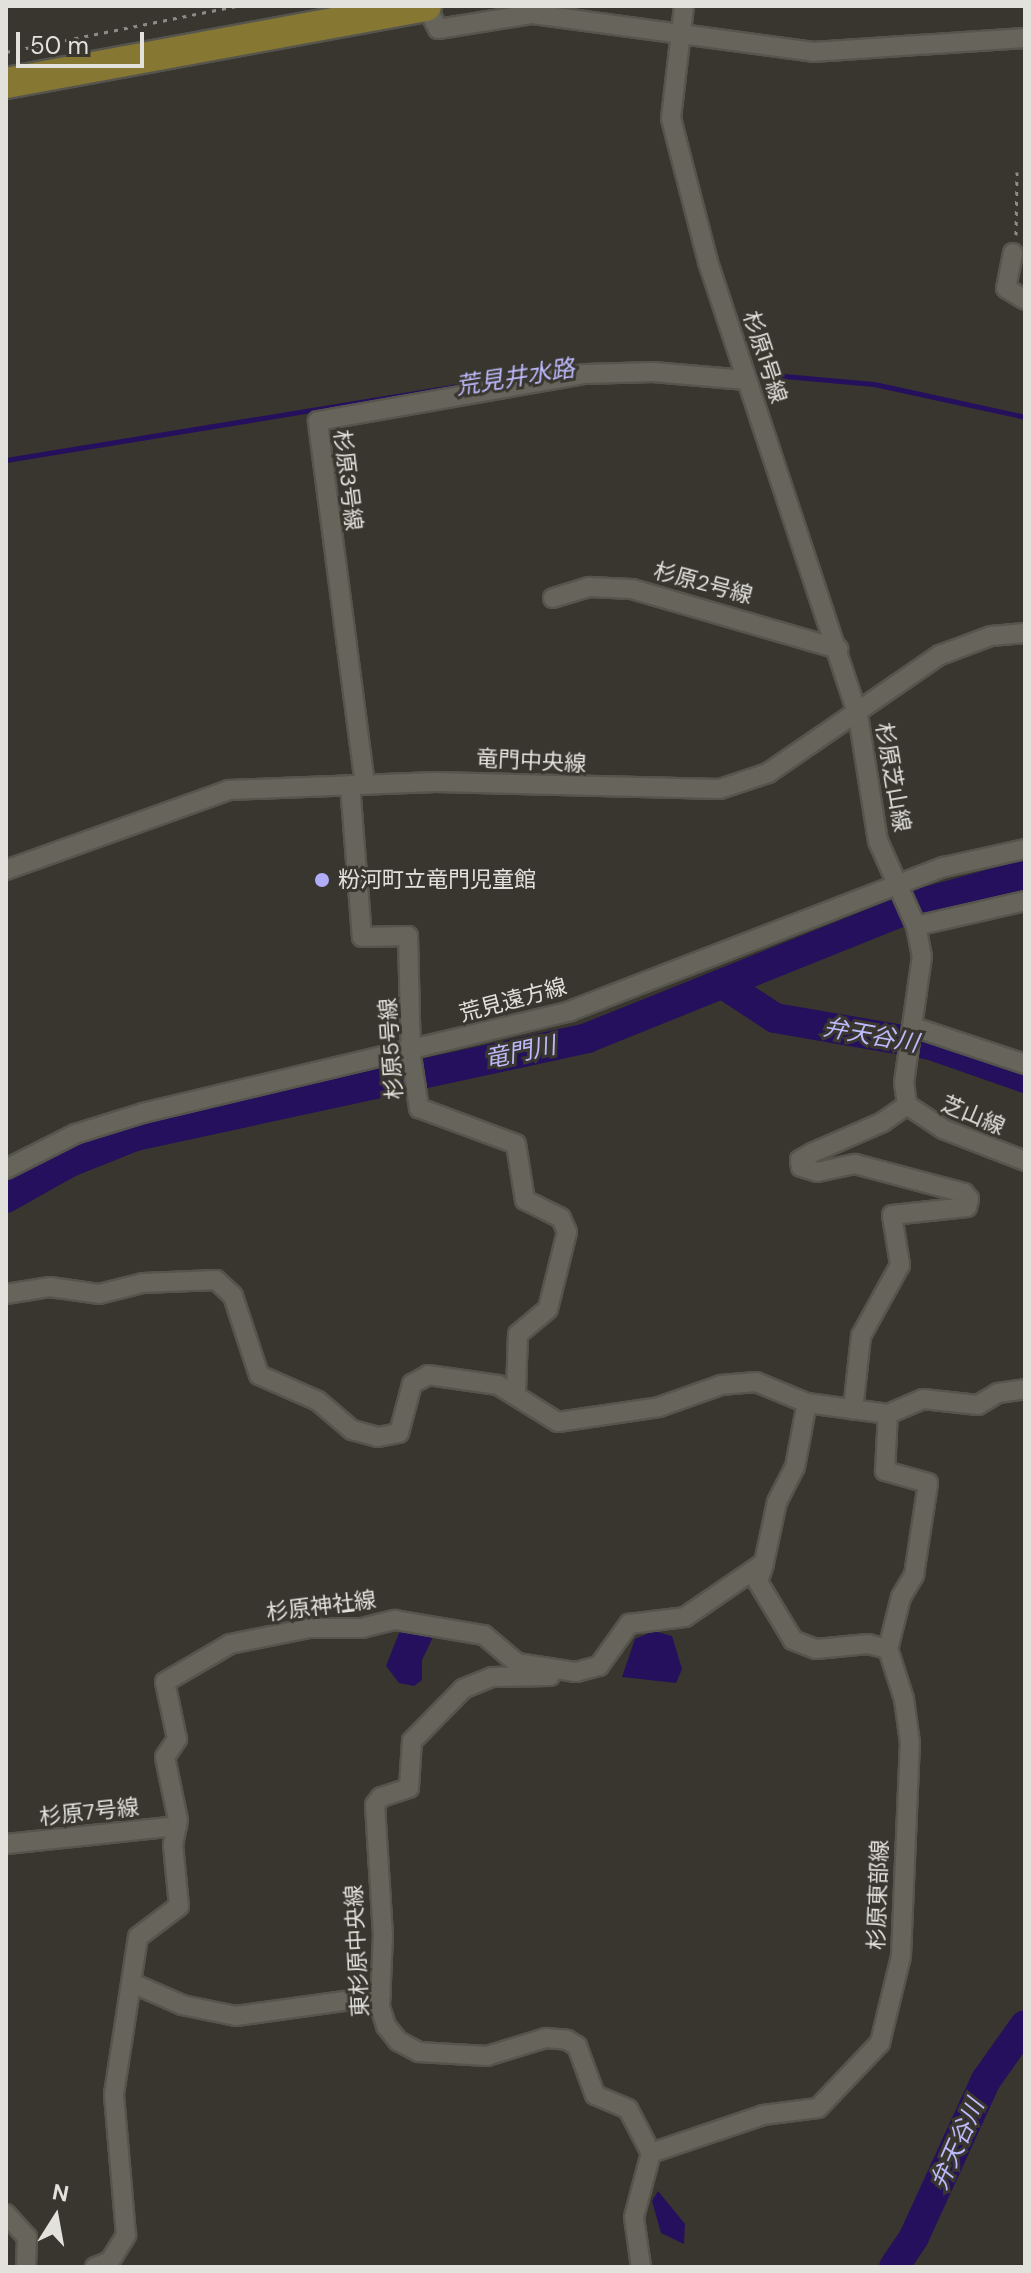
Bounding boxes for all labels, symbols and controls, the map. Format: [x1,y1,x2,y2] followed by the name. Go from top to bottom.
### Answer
[20,16,148,66] scale bar
[30,30,89,61] text: 50 m
[738,308,792,406] street label: 杉原1号線
[453,353,577,401] water label: 荒見井水路
[329,428,367,532] street label: 杉原3号線
[651,557,755,609] street label: 杉原2号線
[870,721,916,833] street label: 杉原芝山線
[475,745,587,777] street label: 竜門中央線
[338,867,536,893] place label: 粉河町立竜門児童館
[313,871,331,889] marker: 粉河町立竜門児童館
[456,973,570,1027] street label: 荒見遠方線
[374,997,408,1101] street label: 杉原5号線
[821,1012,921,1058] water label: 弁天谷川
[482,1030,558,1074] water label: 竜門川
[937,1090,1009,1140] street label: 芝山線
[265,1586,377,1626] street label: 杉原神社線
[38,1794,140,1830] street label: 杉原7号線
[863,1840,893,1950] street label: 杉原東部線
[340,1884,374,2018] street label: 東杉原中央線
[924,2094,990,2194] water label: 弁天谷川
[16,2177,96,2257] north arrow
[50,2177,71,2209] text: N

